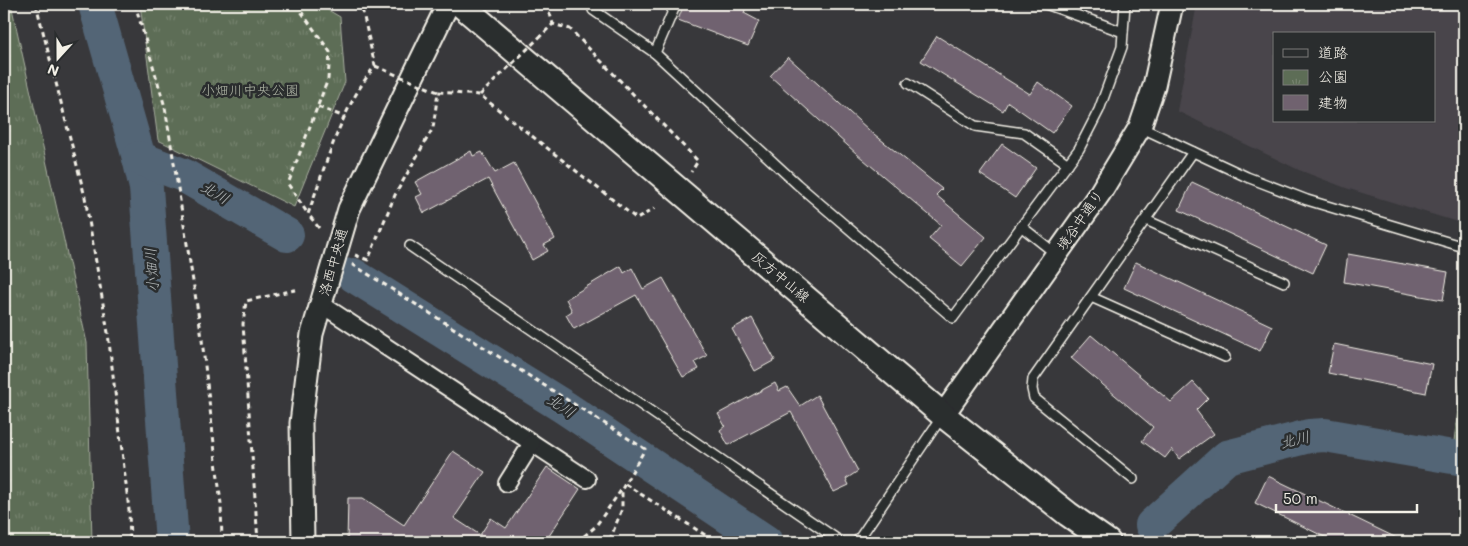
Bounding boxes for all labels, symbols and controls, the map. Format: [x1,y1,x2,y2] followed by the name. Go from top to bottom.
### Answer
[32,32,82,82] north arrow
[1273,32,1436,122] legend
[1318,42,1348,62] text: 道路
[45,60,62,81] text: N
[1318,66,1348,86] text: 公園
[201,80,299,99] park label: 小畑川中央公園
[1318,92,1348,112] text: 建物
[198,176,233,208] water label: 北川
[1052,186,1107,254] street label: 境谷中通り
[314,226,351,298] street label: 洛西中央通
[139,247,163,293] water label: 小畑川
[748,247,814,306] street label: 灰方中山線
[544,389,580,422] water label: 北川
[1278,426,1312,452] water label: 北川
[1276,481,1417,513] scale bar
[1283,488,1318,508] text: 50 m

